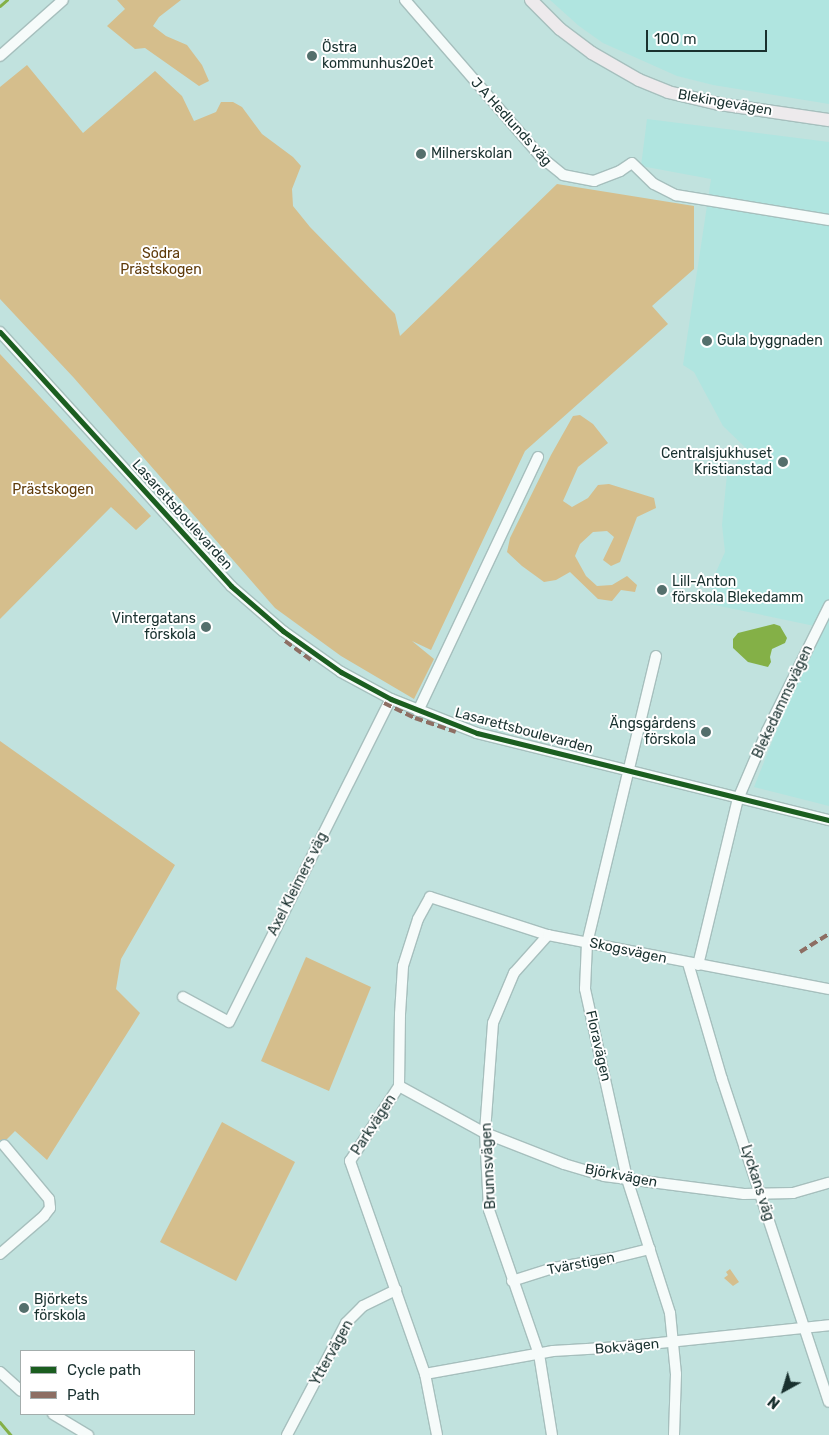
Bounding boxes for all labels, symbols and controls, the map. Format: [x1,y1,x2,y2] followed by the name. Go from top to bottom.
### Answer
[649,20,770,52] scale bar
[654,30,696,48] text: 100 m
[322,40,433,72] place label: Östra kommunhus20et
[306,50,318,62] marker: Östra kommunhus20et
[467,74,555,170] street label: J A Hedlunds väg
[677,86,773,120] street label: Blekingevägen
[431,146,512,162] place label: Milnerskolan
[415,148,427,160] marker: Milnerskolan
[120,246,202,278] park label: Södra Prästskogen
[717,333,823,349] place label: Gula byggnaden
[701,335,713,347] marker: Gula byggnaden
[661,446,772,478] place label: Centralsjukhuset Kristianstad
[776,455,790,469] marker: Centralsjukhuset Kristianstad
[128,456,236,574] street label: Lasarettsboulevarden
[12,482,94,498] park label: Prästskogen
[672,574,803,606] place label: Lill-Anton förskola Blekedamm
[656,584,668,596] marker: Lill-Anton förskola Blekedamm
[112,611,196,644] place label: Vintergatans förskola
[200,621,212,633] marker: Vintergatans förskola
[749,643,817,761] street label: Blekedammsvägen
[453,704,595,758] street label: Lasarettsboulevarden
[610,716,696,749] place label: Ängsgårdens förskola
[700,726,712,738] marker: Ängsgårdens förskola
[265,829,331,939] street label: Axel Kleimers väg
[588,935,668,967] street label: Skogsvägen
[582,1009,614,1083] street label: Floravägen
[348,1091,400,1159] street label: Parkvägen
[478,1122,500,1210] street label: Brunnsvägen
[737,1143,777,1223] street label: Lyckans väg
[583,1161,659,1191] street label: Björkvägen
[546,1249,616,1279] street label: Tvärstigen
[34,1292,88,1324] place label: Björkets förskola
[18,1302,30,1314] marker: Björkets förskola
[307,1317,357,1389] street label: Yttervägen
[594,1336,660,1358] street label: Bokvägen
[20,1350,195,1415] legend
[67,1361,141,1379] text: Cycle path
[759,1365,809,1415] north arrow
[67,1386,100,1404] text: Path
[765,1392,784,1412] text: N

